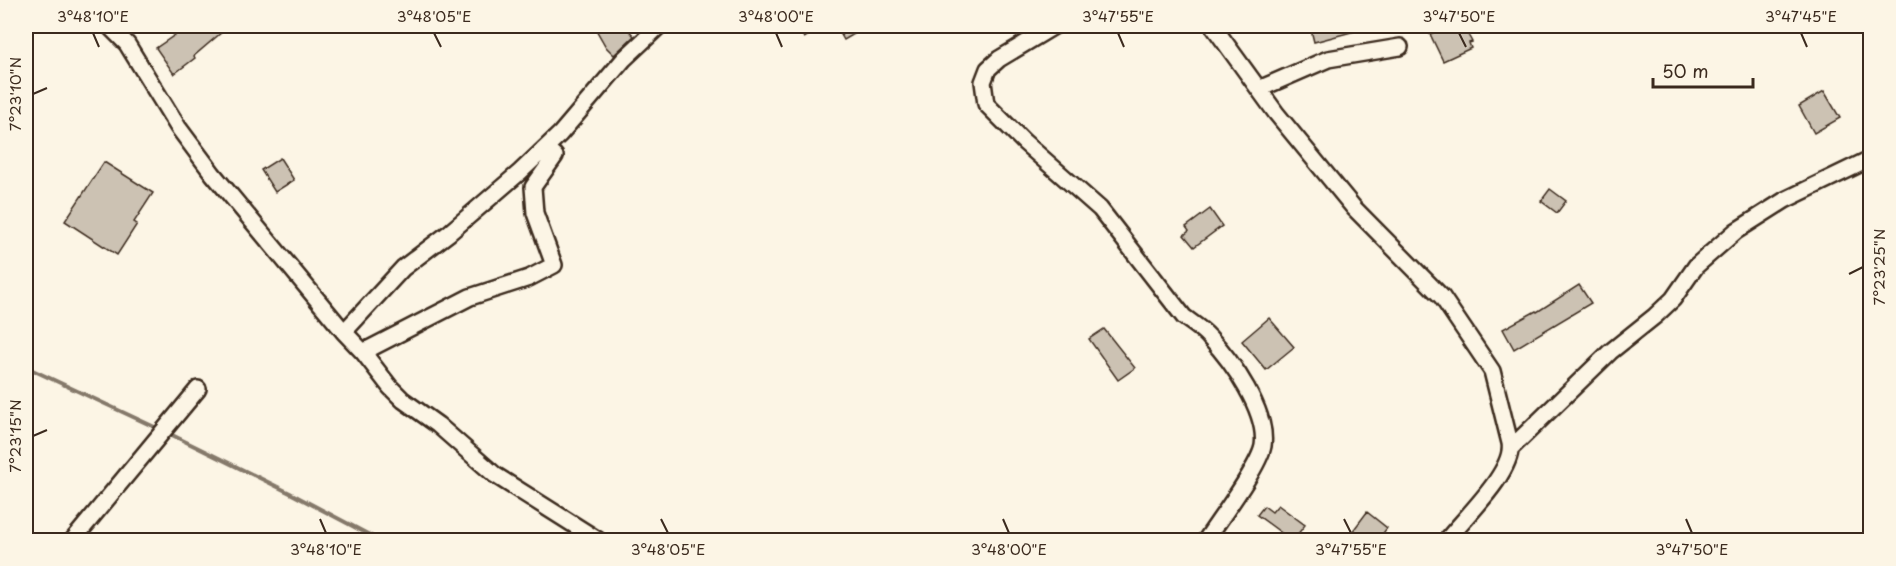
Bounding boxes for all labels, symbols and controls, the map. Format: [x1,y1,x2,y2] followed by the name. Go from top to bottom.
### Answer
[57,4,129,27] text: 3°48'10"E
[397,4,471,27] text: 3°48'05"E
[738,4,814,27] text: 3°48'00"E
[1082,4,1154,27] text: 3°47'55"E
[1422,4,1496,27] text: 3°47'50"E
[1765,4,1837,27] text: 3°47'45"E
[1653,51,1754,89] scale bar
[3,57,26,131] text: 7°23'10"N
[1662,57,1709,84] text: 50 m
[1867,229,1890,305] text: 7°23'25"N
[3,399,26,473] text: 7°23'15"N
[290,537,362,560] text: 3°48'10"E
[631,537,705,560] text: 3°48'05"E
[971,537,1047,560] text: 3°48'00"E
[1315,537,1387,560] text: 3°47'55"E
[1655,537,1729,560] text: 3°47'50"E

